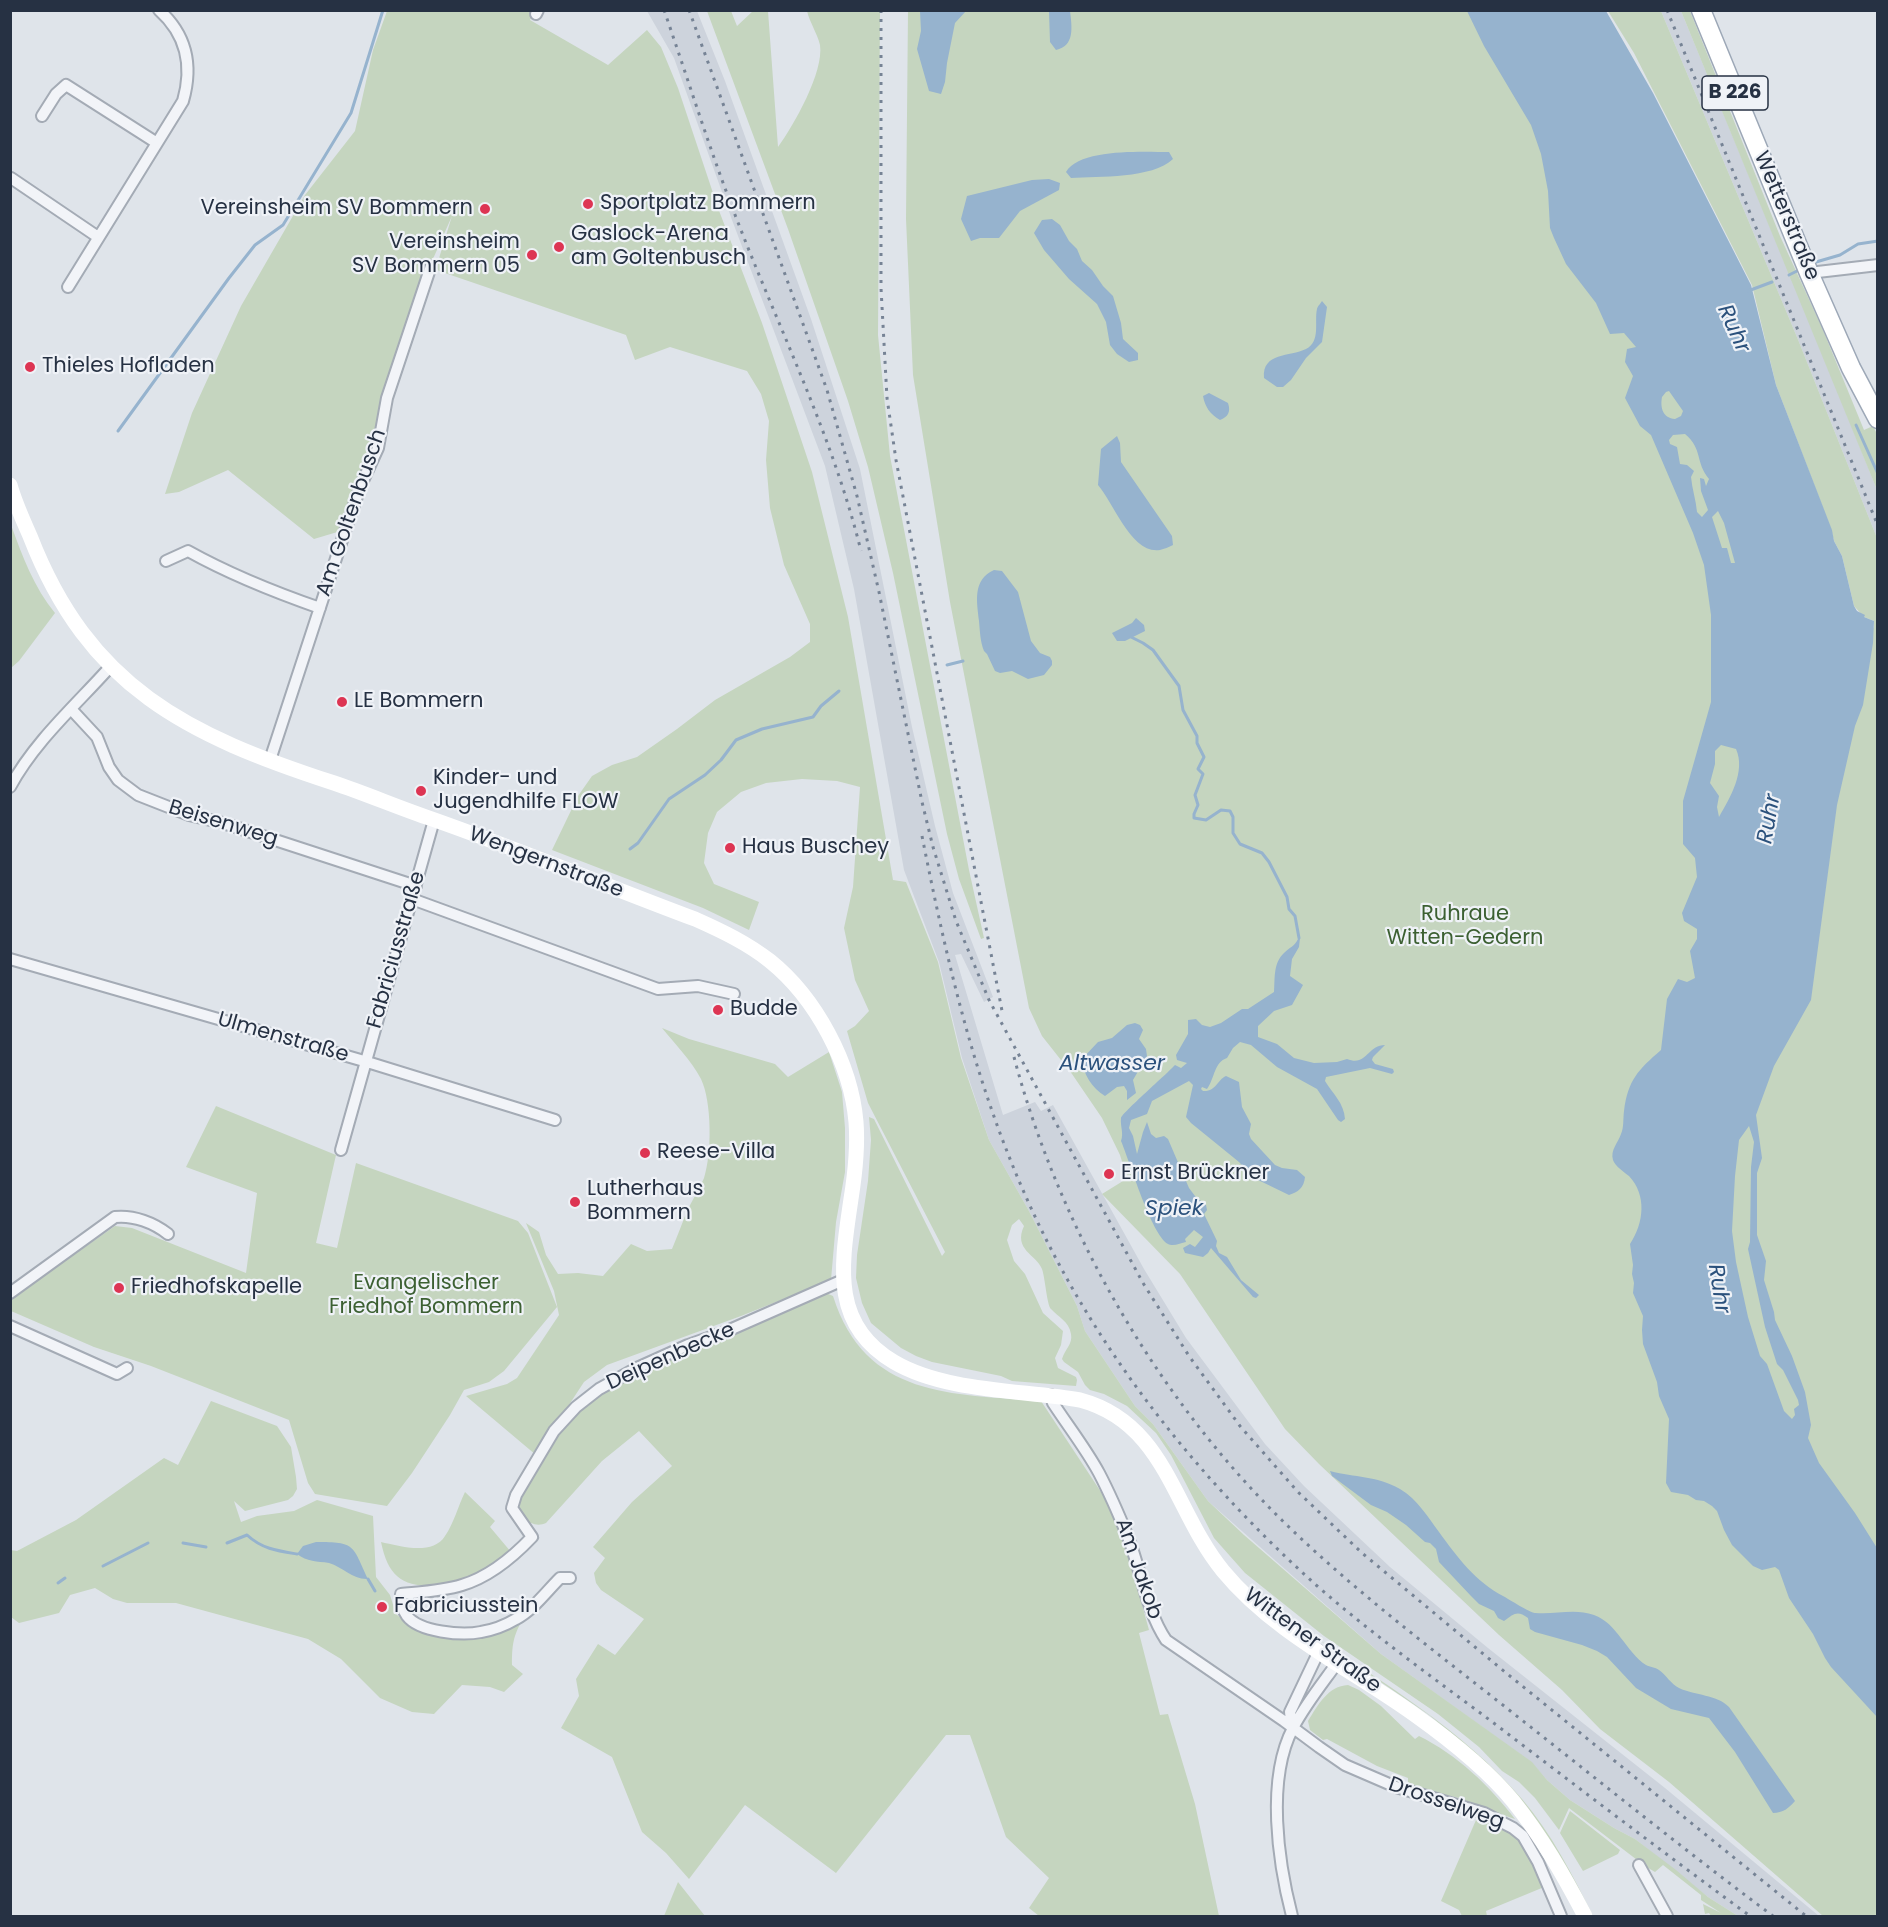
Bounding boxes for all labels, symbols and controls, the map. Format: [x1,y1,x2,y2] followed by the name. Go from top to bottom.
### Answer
[1702,76,1768,110] road number: B 226
[1748,148,1824,284] street label: Wetterstraße
[600,191,816,217] place label: Sportplatz Bommern
[201,196,473,222] place label: Vereinsheim SV Bommern
[581,197,595,211] marker: Sportplatz Bommern
[478,202,492,216] marker: Vereinsheim SV Bommern
[571,222,746,272] place label: Gaslock-Arena am Goltenbusch
[352,230,520,280] place label: Vereinsheim SV Bommern 05
[552,240,566,254] marker: Gaslock-Arena am Goltenbusch
[525,248,539,262] marker: Vereinsheim SV Bommern 05
[1711,301,1755,357] water label: Ruhr
[42,354,215,380] place label: Thieles Hofladen
[23,360,37,374] marker: Thieles Hofladen
[312,426,392,600] street label: Am Goltenbusch
[354,689,483,715] place label: LE Bommern
[335,695,349,709] marker: LE Bommern
[433,766,618,816] place label: Kinder- und Jugendhilfe FLOW
[414,784,428,798] marker: Kinder- und Jugendhilfe FLOW
[1753,792,1787,846] water label: Ruhr
[165,795,281,853] street label: Beisenweg
[465,822,627,904] street label: Wengernstraße
[742,835,889,861] place label: Haus Buschey
[723,841,737,855] marker: Haus Buschey
[363,869,431,1031] street label: Fabriciusstraße
[1387,902,1543,952] park label: Ruhraue Witten-Gedern
[730,997,798,1023] place label: Budde
[711,1003,725,1017] marker: Budde
[214,1007,352,1069] street label: Ulmenstraße
[1059,1051,1165,1077] water label: Altwasser
[657,1140,775,1166] place label: Reese-Villa
[638,1146,652,1160] marker: Reese-Villa
[1121,1161,1269,1187] place label: Ernst Brückner
[1102,1167,1116,1181] marker: Ernst Brückner
[587,1177,703,1227] place label: Lutherhaus Bommern
[568,1195,582,1209] marker: Lutherhaus Bommern
[1145,1196,1203,1222] water label: Spiek
[1701,1262,1735,1316] water label: Ruhr
[329,1271,523,1321] park label: Evangelischer Friedhof Bommern
[131,1275,302,1301] place label: Friedhofskapelle
[112,1281,126,1295] marker: Friedhofskapelle
[603,1318,739,1396] street label: Deipenbecke
[1109,1515,1167,1623] street label: Am Jakob
[1239,1583,1385,1699] street label: Wittener Straße
[394,1594,539,1620] place label: Fabriciusstein
[375,1600,389,1614] marker: Fabriciusstein
[1385,1772,1507,1836] street label: Drosselweg

